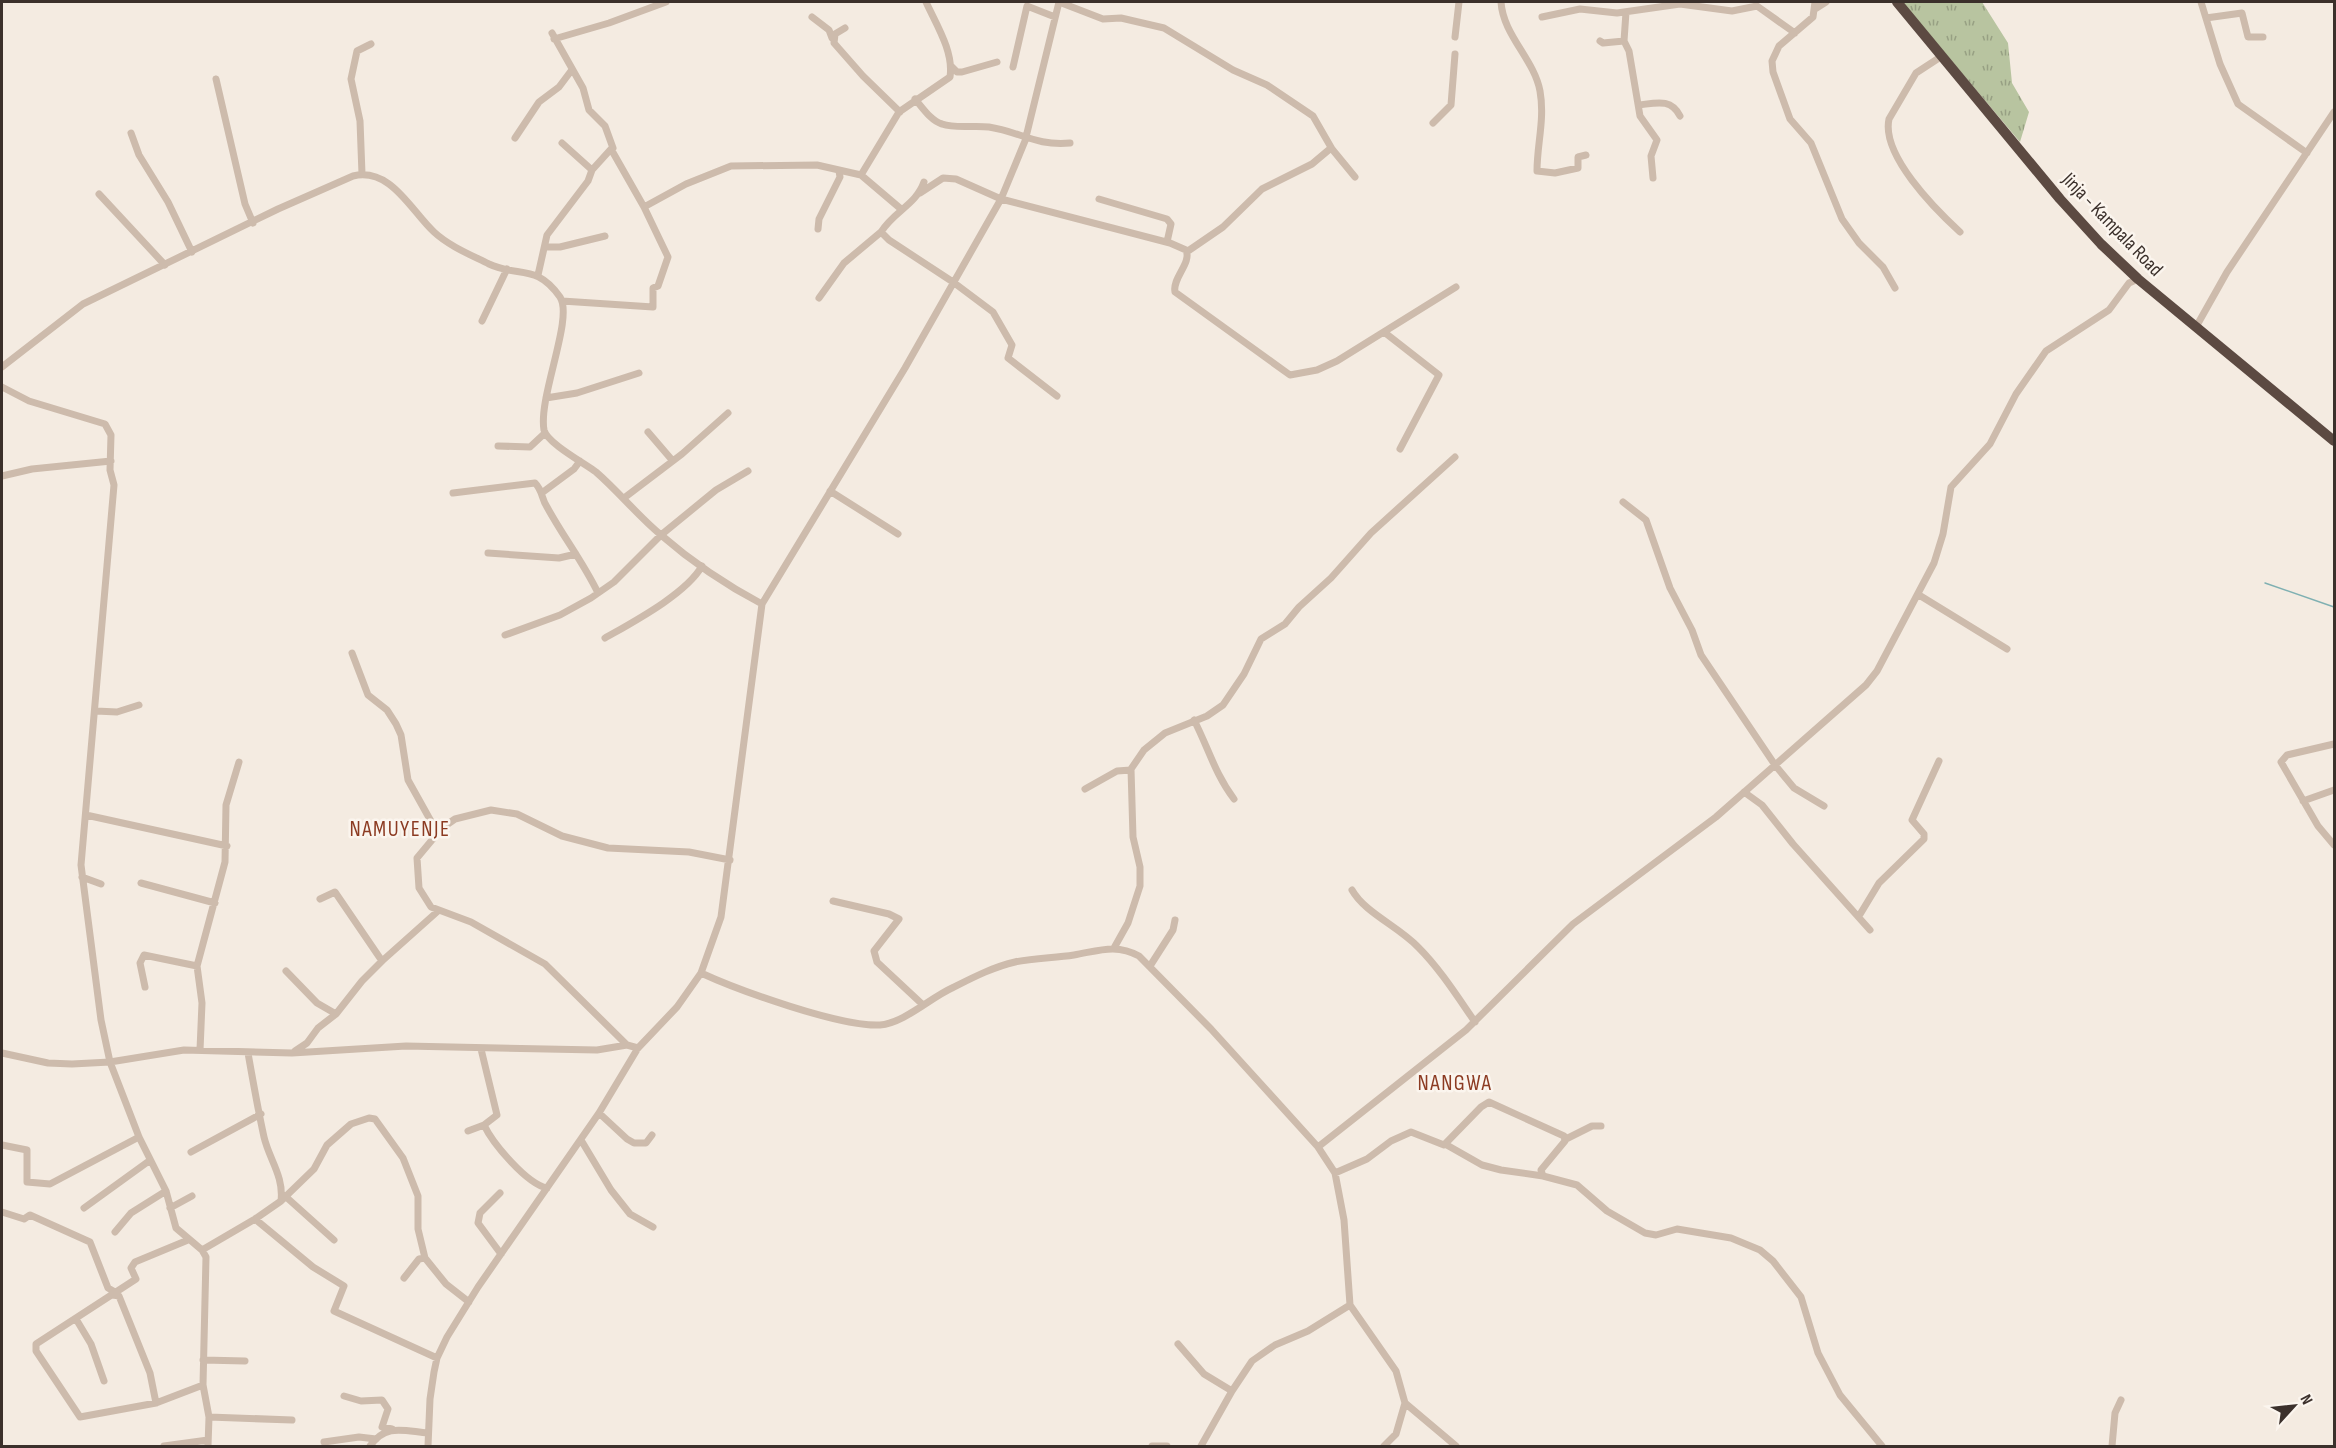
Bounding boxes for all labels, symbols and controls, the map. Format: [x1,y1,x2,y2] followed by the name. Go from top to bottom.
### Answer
[2056,167,2168,281] street label: Jinja - Kampala Road
[349,816,451,843] district label: NAMUYENJE
[1418,1070,1492,1097] district label: NANGWA
[2264,1376,2324,1436] north arrow
[2296,1392,2316,1408] text: N

